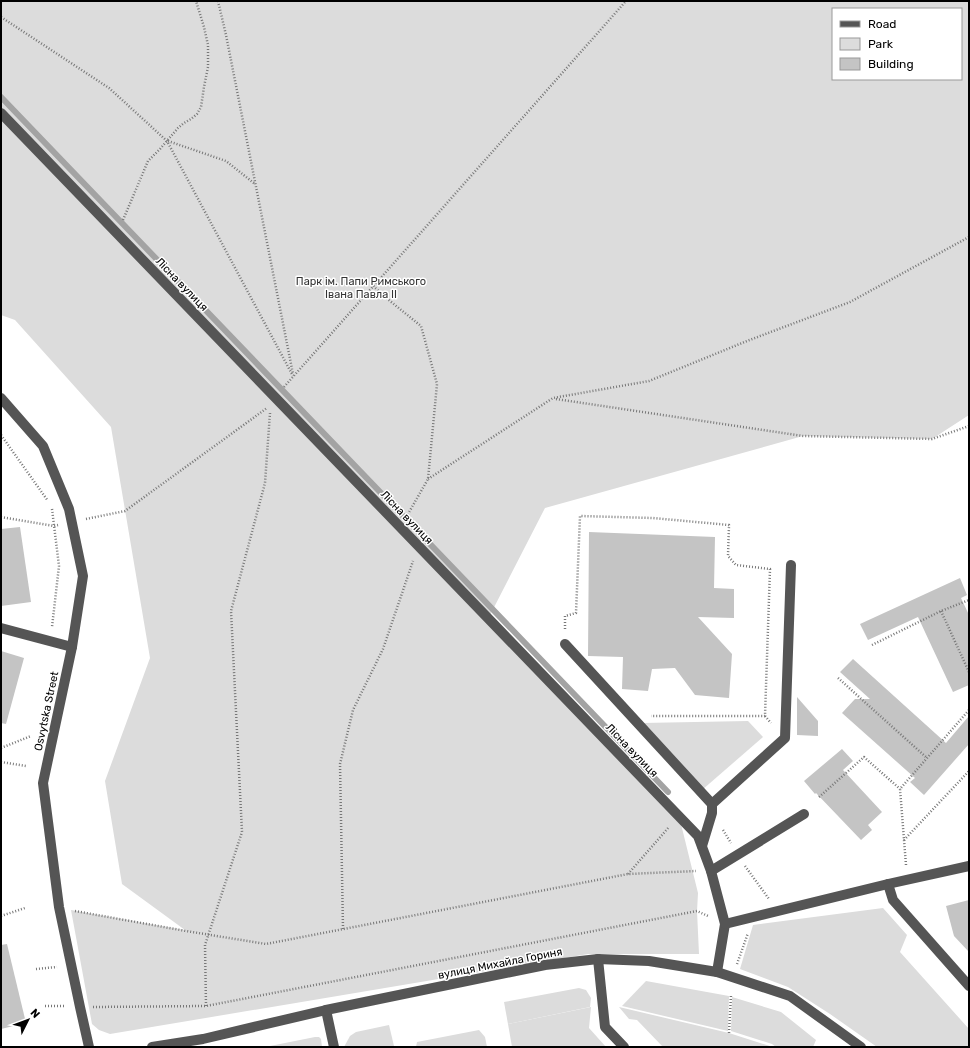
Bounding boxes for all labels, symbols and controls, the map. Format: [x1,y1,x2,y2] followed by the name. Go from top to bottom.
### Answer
[832,8,962,80] legend
[868,17,896,31] text: Road
[868,37,894,51] text: Park
[868,57,914,71] text: Building
[153,255,211,314] street label: Лісна вулиця
[296,275,426,301] park label: Парк ім. Папи Римського Івана Павла ІІ
[378,488,436,547] street label: Лісна вулиця
[32,669,61,752] street label: Osvytska Street
[603,721,661,780] street label: Лісна вулиця
[437,945,563,982] street label: вулиця Михайла Гориня
[8,1000,48,1040] north arrow
[28,1006,43,1021] text: N

